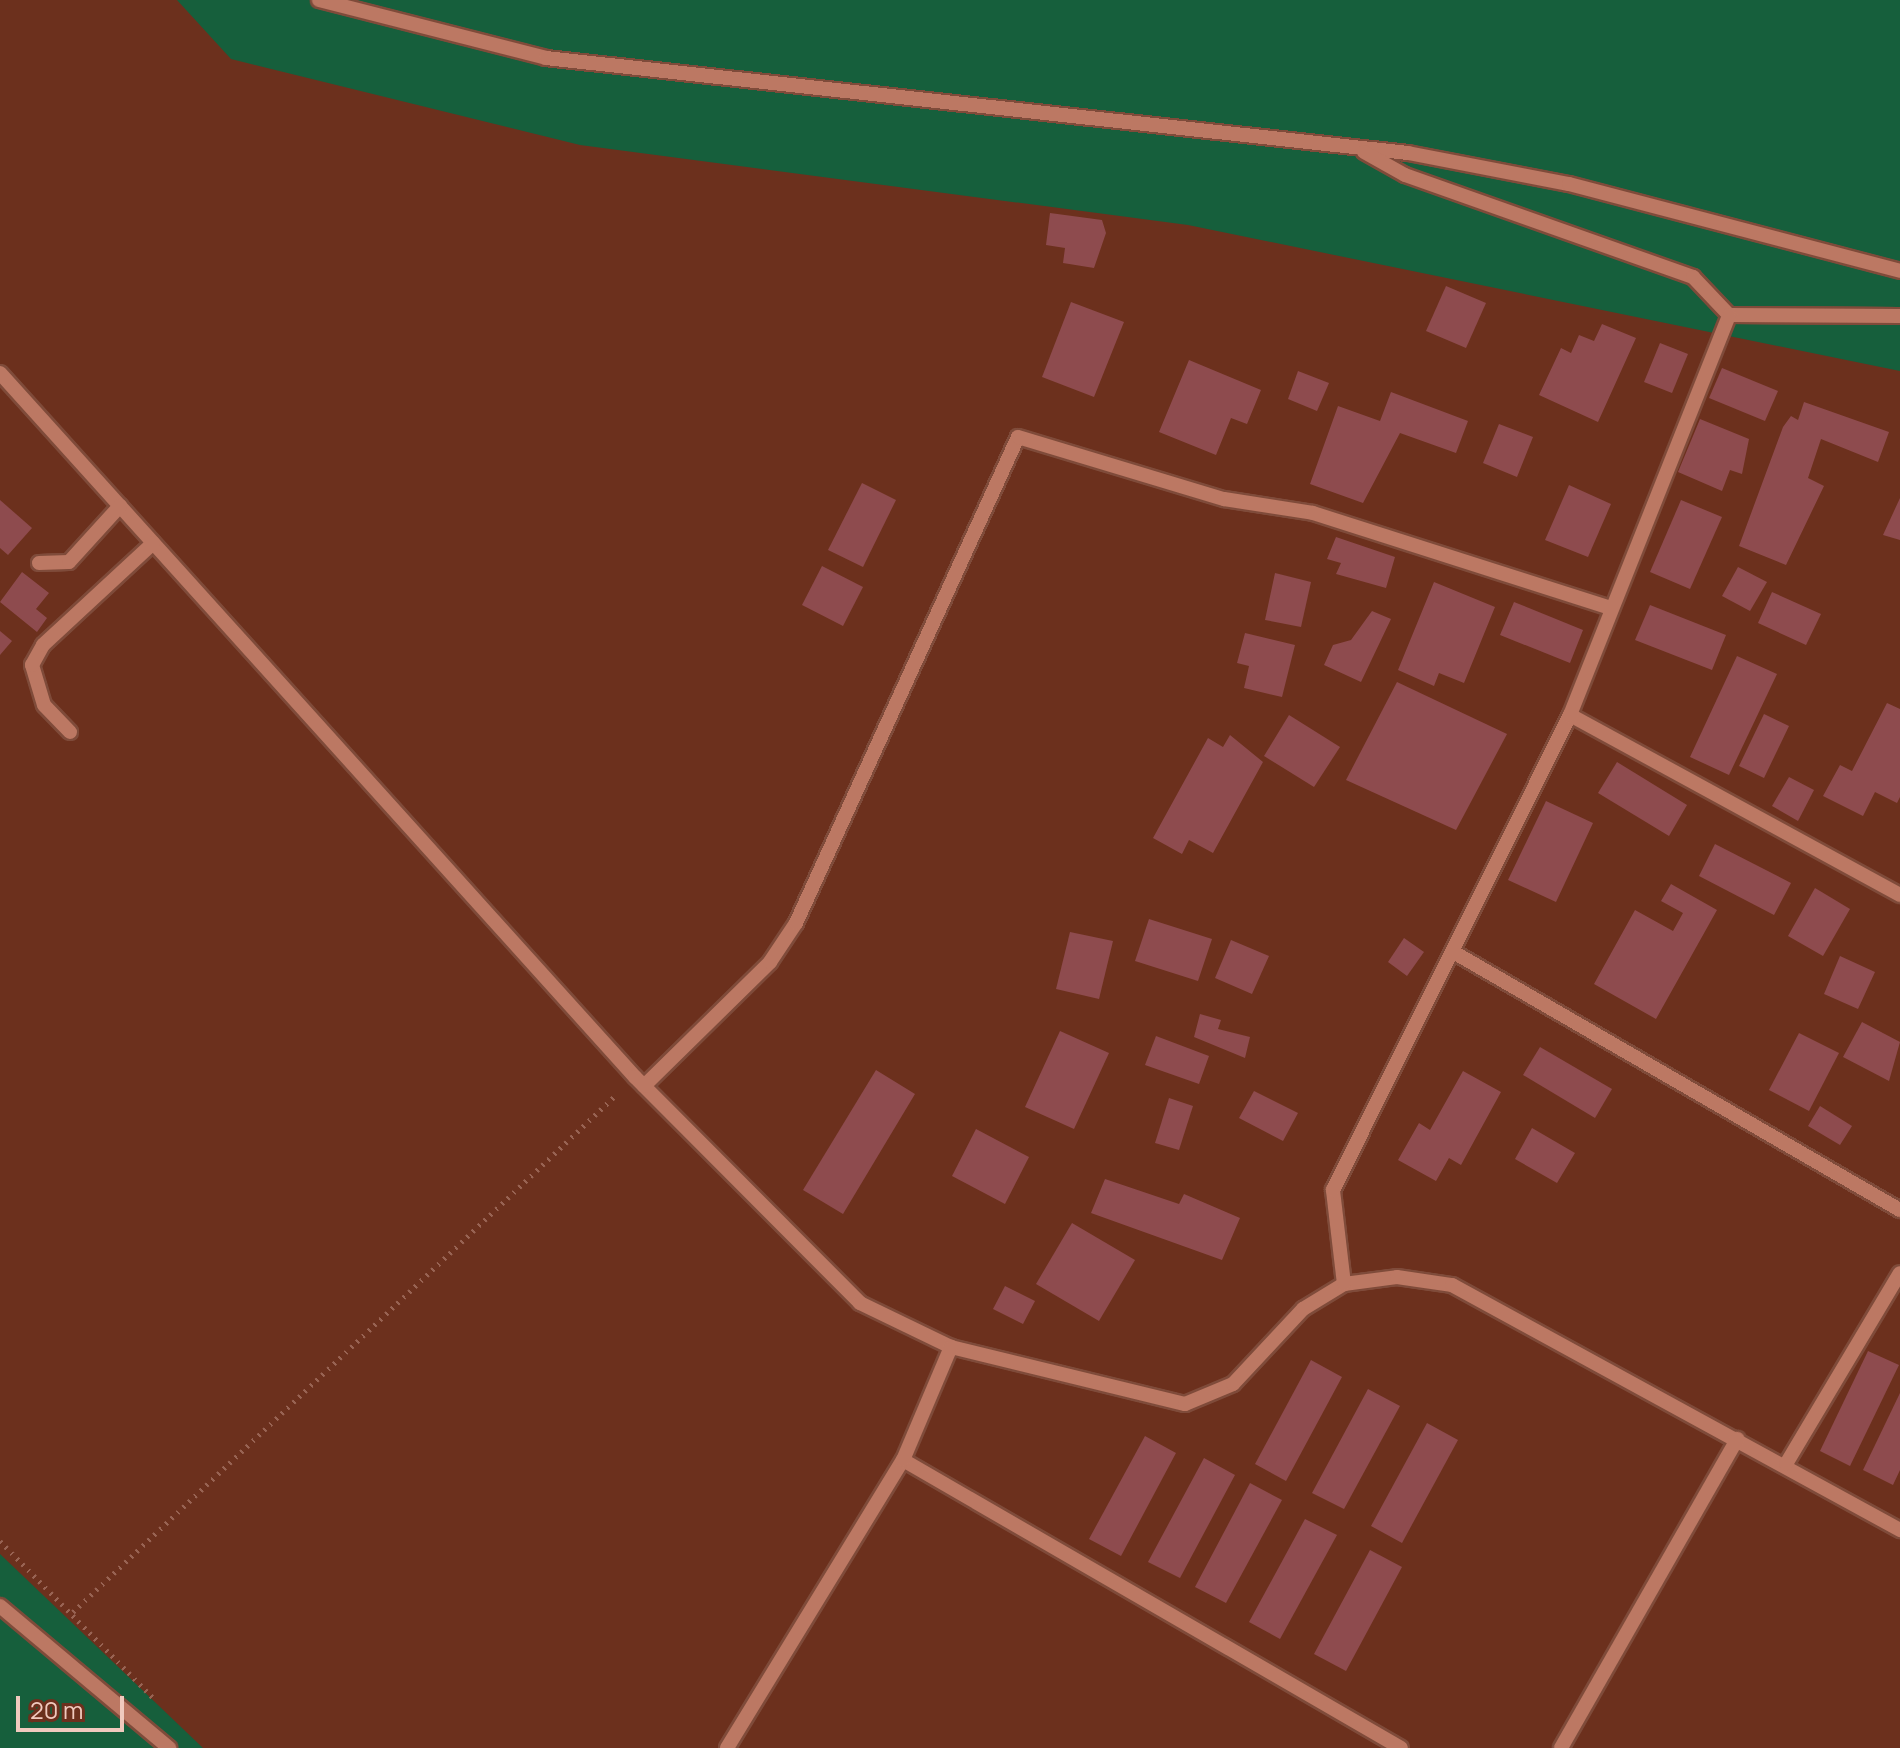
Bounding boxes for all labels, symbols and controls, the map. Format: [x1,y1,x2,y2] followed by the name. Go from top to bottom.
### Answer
[20,1680,128,1730] scale bar
[30,1693,83,1726] text: 20 m

